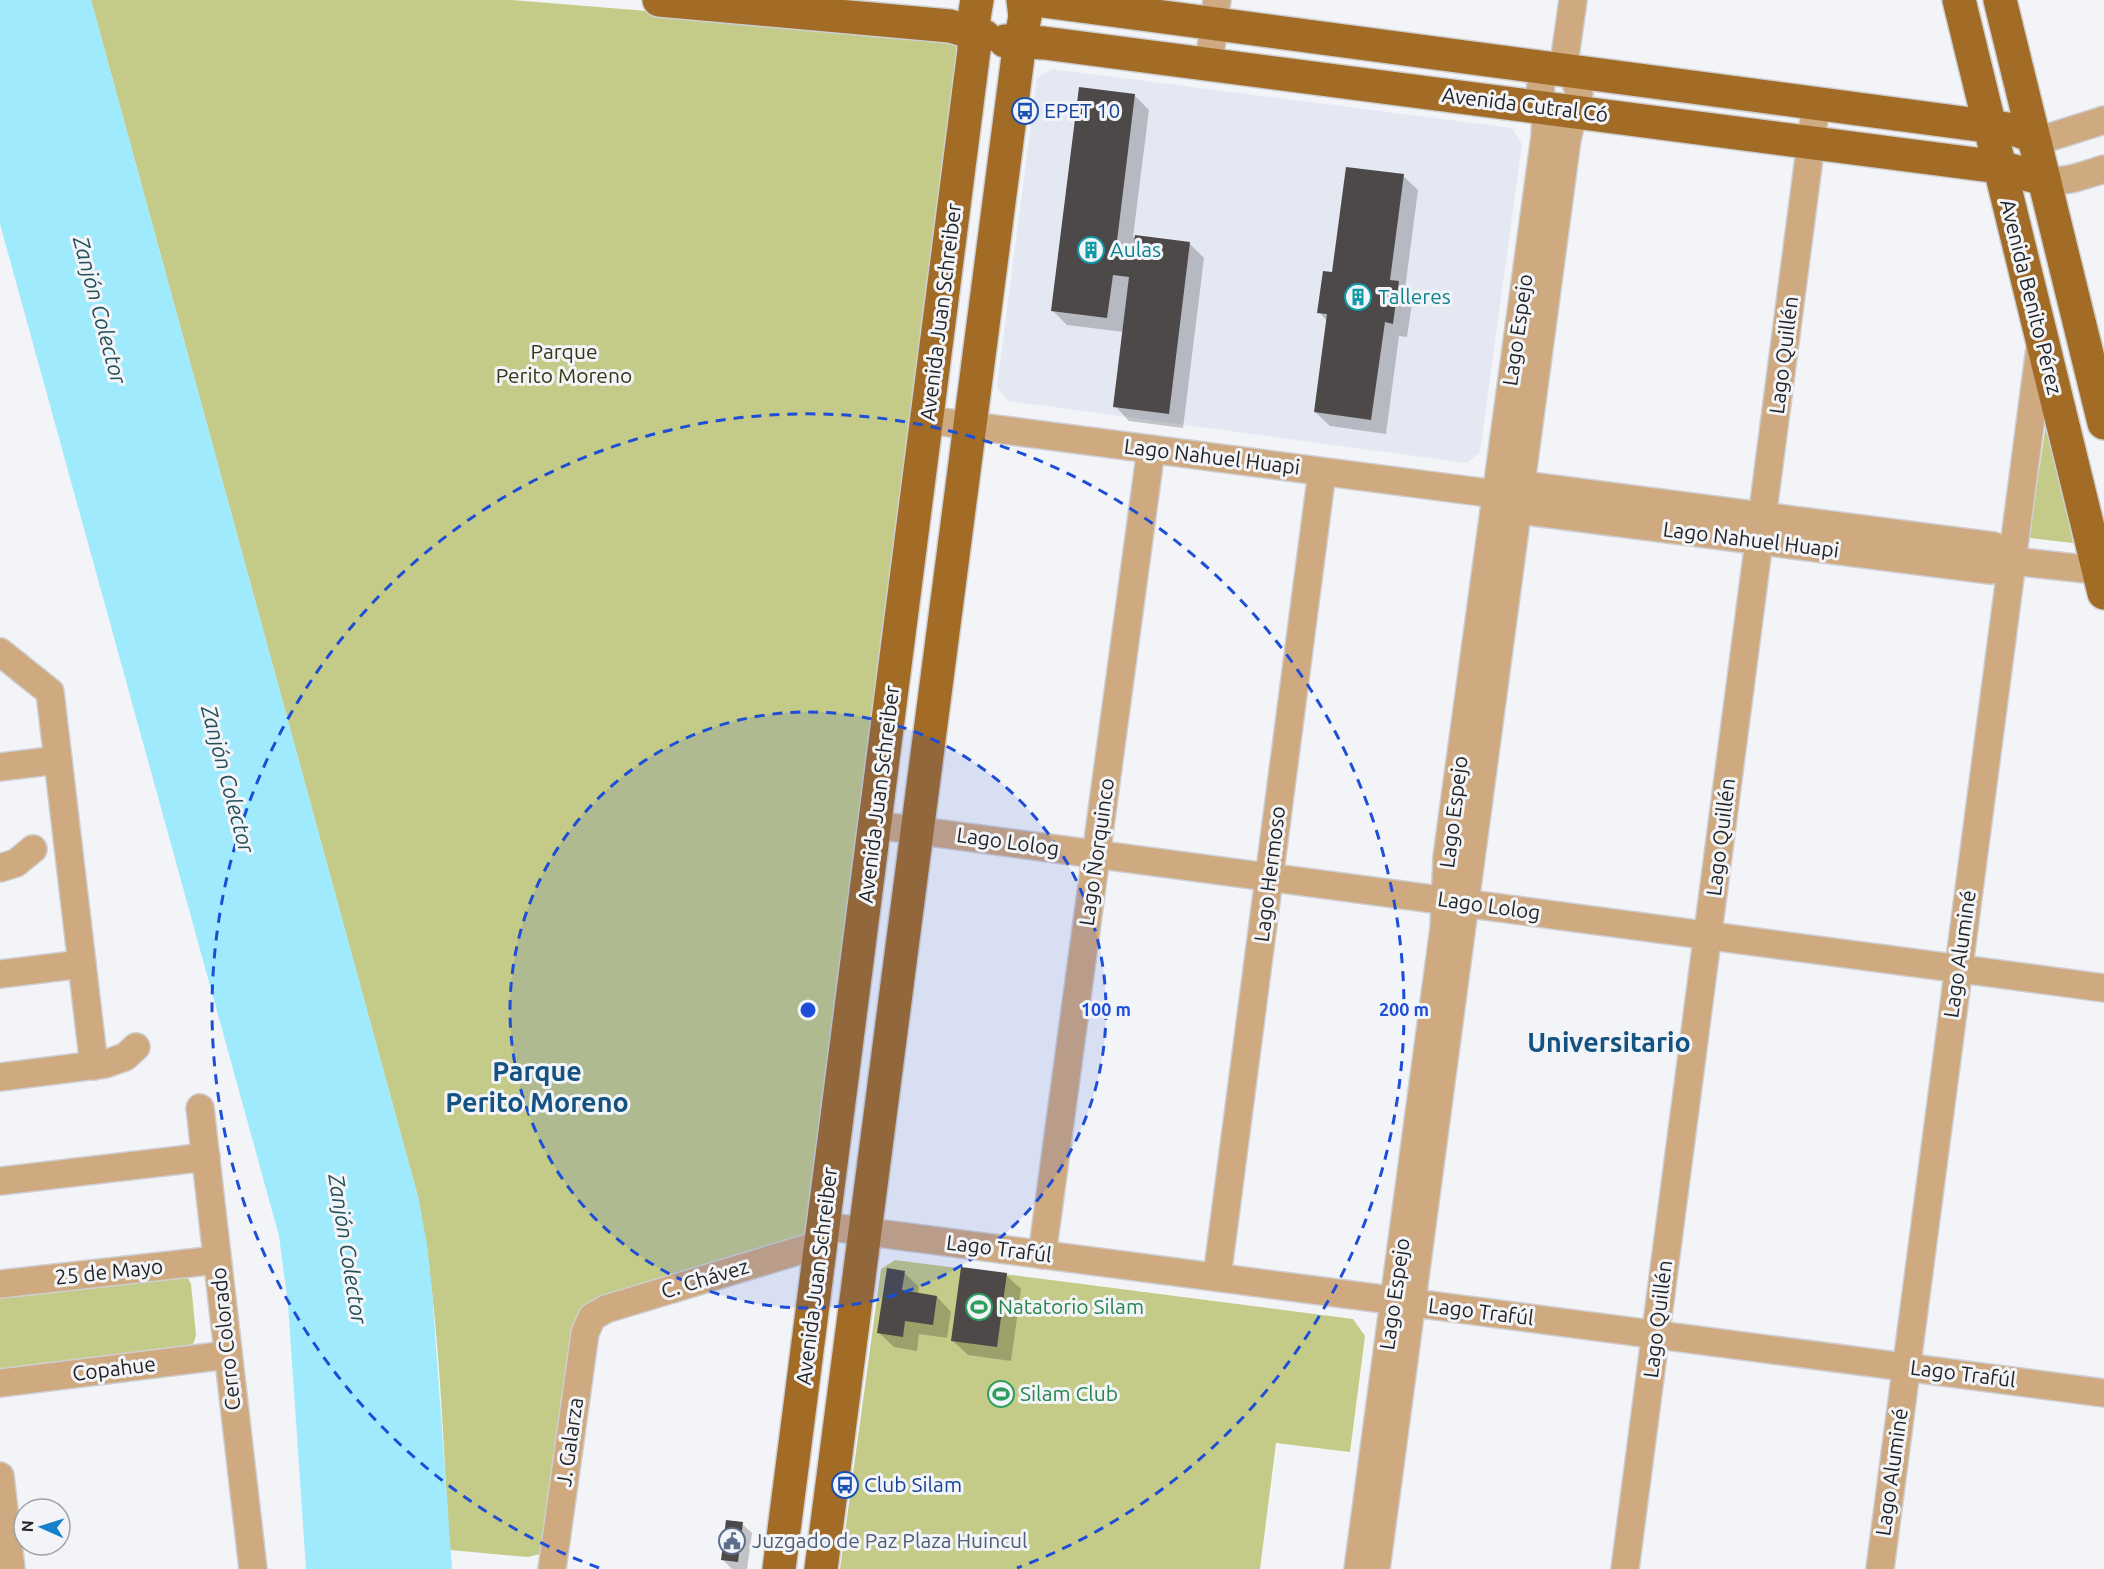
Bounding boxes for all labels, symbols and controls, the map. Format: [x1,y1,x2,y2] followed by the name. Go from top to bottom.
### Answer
[1441,82,1610,126] street label: Avenida Cutral Có
[1010,96,1040,126] bus stop icon: EPET 10
[1044,98,1120,122] place label: EPET 10
[1996,197,2068,397] street label: Avenida Benito Pérez
[915,202,965,422] street label: Avenida Juan Schreiber
[69,232,132,387] water label: Zanjón Colector
[1076,235,1106,265] building icon: Aulas
[1110,237,1161,261] place label: Aulas
[1497,272,1537,387] street label: Lago Espejo
[1343,282,1373,312] building icon: Talleres
[1378,284,1451,308] place label: Talleres
[1764,295,1802,415] street label: Lago Quillén
[496,339,632,387] park label: Parque Perito Moreno
[1123,433,1302,479] street label: Lago Nahuel Huapi
[1662,516,1841,562] street label: Lago Nahuel Huapi
[853,684,903,904] street label: Avenida Juan Schreiber
[197,701,260,856] water label: Zanjón Colector
[1434,754,1472,869] street label: Lago Espejo
[1074,776,1118,927] street label: Lago Ñorquinco
[1701,777,1739,897] street label: Lago Quillén
[1249,805,1289,943] street label: Lago Hermoso
[955,822,1061,860] street label: Lago Lolog
[1436,886,1542,924] street label: Lago Lolog
[1938,889,1980,1019] street label: Lago Aluminé
[1081,999,1131,1019] text: 100 m
[1379,999,1429,1019] text: 200 m
[798,1000,818,1020] centre of rings
[1527,1027,1691,1057] district label: Universitario
[445,1056,629,1117] district label: Parque Perito Moreno
[791,1166,841,1386] street label: Avenida Juan Schreiber
[324,1171,373,1326] water label: Zanjón Colector
[945,1230,1053,1266] street label: Lago Trafúl
[1374,1236,1414,1351] street label: Lago Espejo
[54,1253,164,1289] street label: 25 de Mayo
[658,1253,751,1303] street label: C. Chávez
[1638,1259,1676,1379] street label: Lago Quillén
[206,1266,244,1412] street label: Cerro Colorado
[964,1292,994,1322] sports icon: Natatorio Silam
[1427,1293,1535,1329] street label: Lago Trafúl
[998,1294,1144,1318] place label: Natatorio Silam
[71,1351,157,1385] street label: Copahue
[1909,1355,2017,1391] street label: Lago Trafúl
[986,1379,1016,1409] sports icon: Silam Club
[1020,1381,1118,1405] place label: Silam Club
[551,1396,587,1488] street label: J. Galarza
[1870,1407,1912,1537] street label: Lago Aluminé
[830,1470,860,1500] bus stop icon: Club Silam
[864,1472,962,1496] place label: Club Silam
[12,1497,72,1557] north arrow
[18,1520,36,1533] text: N
[717,1526,747,1556] public building icon: Juzgado de Paz Plaza Huincul
[752,1528,1027,1552] place label: Juzgado de Paz Plaza Huincul

